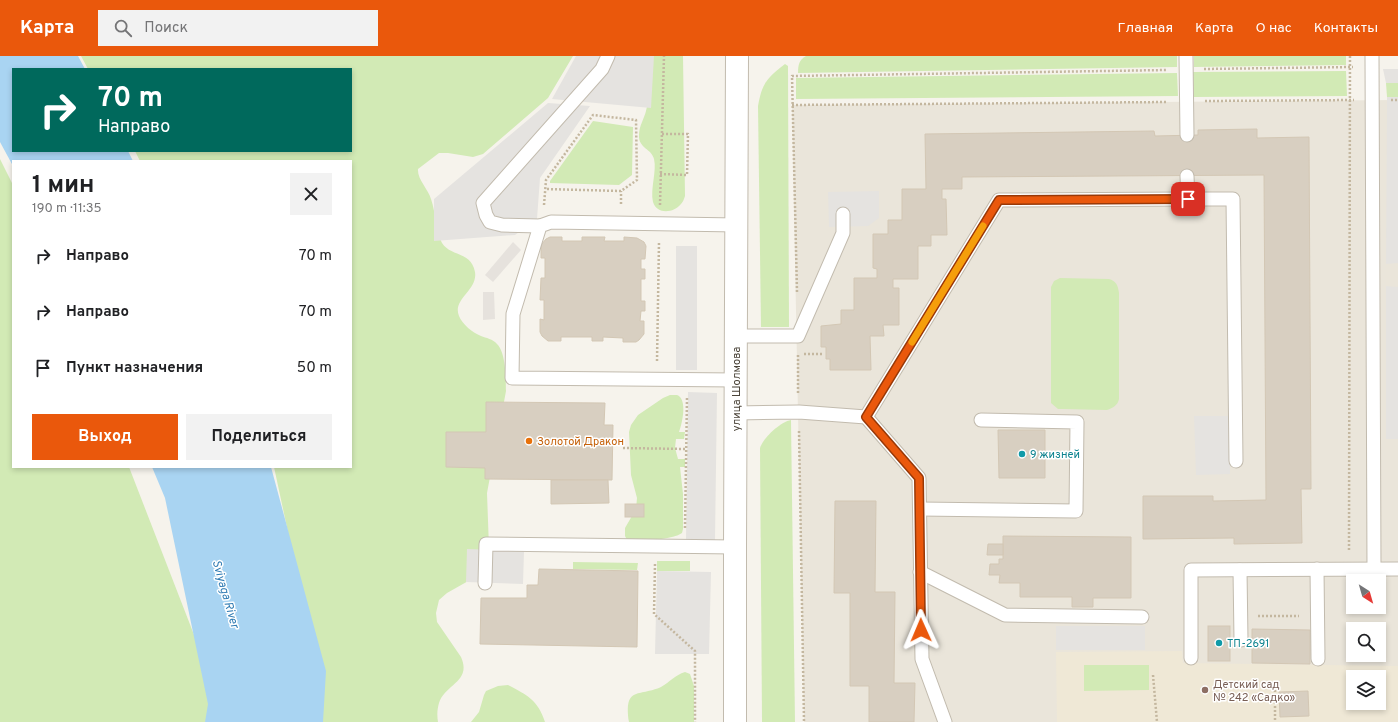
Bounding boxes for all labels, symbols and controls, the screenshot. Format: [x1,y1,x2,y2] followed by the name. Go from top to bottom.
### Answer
[98,10,378,46] search box
[20,16,74,40] text: Карта
[112,17,134,39] icon: search
[144,19,188,38] text: Поиск
[1118,20,1173,37] text: Главная
[1195,20,1233,37] text: Карта
[1255,20,1292,37] text: О нас
[1314,20,1378,37] text: Контакты
[98,81,163,117] text: 70 m
[32,84,84,136] icon: right
[98,116,170,139] text: Направо
[32,171,94,201] text: 1 мин
[290,173,332,215] button: close
[1171,182,1205,216] pin
[1177,188,1199,210] icon: arrive
[32,201,102,217] text: 190 m · 11:35
[32,245,54,267] icon: right
[66,247,129,266] text: Направо
[299,247,332,266] text: 70 m
[32,301,54,323] icon: right
[66,303,129,322] text: Направо
[299,303,332,322] text: 70 m
[730,347,744,431] street label: улица Шолмова
[32,357,54,379] icon: arrive
[66,359,203,378] text: Пункт назначения
[297,359,332,378] text: 50 m
[32,414,178,460] button: Выход
[186,414,332,460] button: Поделиться
[537,435,624,449] place label: Золотой Дракон
[524,436,534,446] marker: Золотой Дракон
[1030,448,1080,462] place label: 9 жизней
[1017,449,1027,459] marker: 9 жизней
[208,558,243,632] water label: Sviyaga River
[1346,574,1386,614] north arrow
[1346,574,1386,710] map controls
[900,609,942,651] position arrow
[1346,622,1386,662] button: search
[1227,637,1269,651] place label: ТП-2691
[1214,638,1224,648] marker: ТП-2691
[1346,670,1386,710] button: layers
[1213,678,1296,705] place label: Детский сад № 242 «Садко»
[1200,685,1210,695] marker: Детский сад № 242 «Садко»

